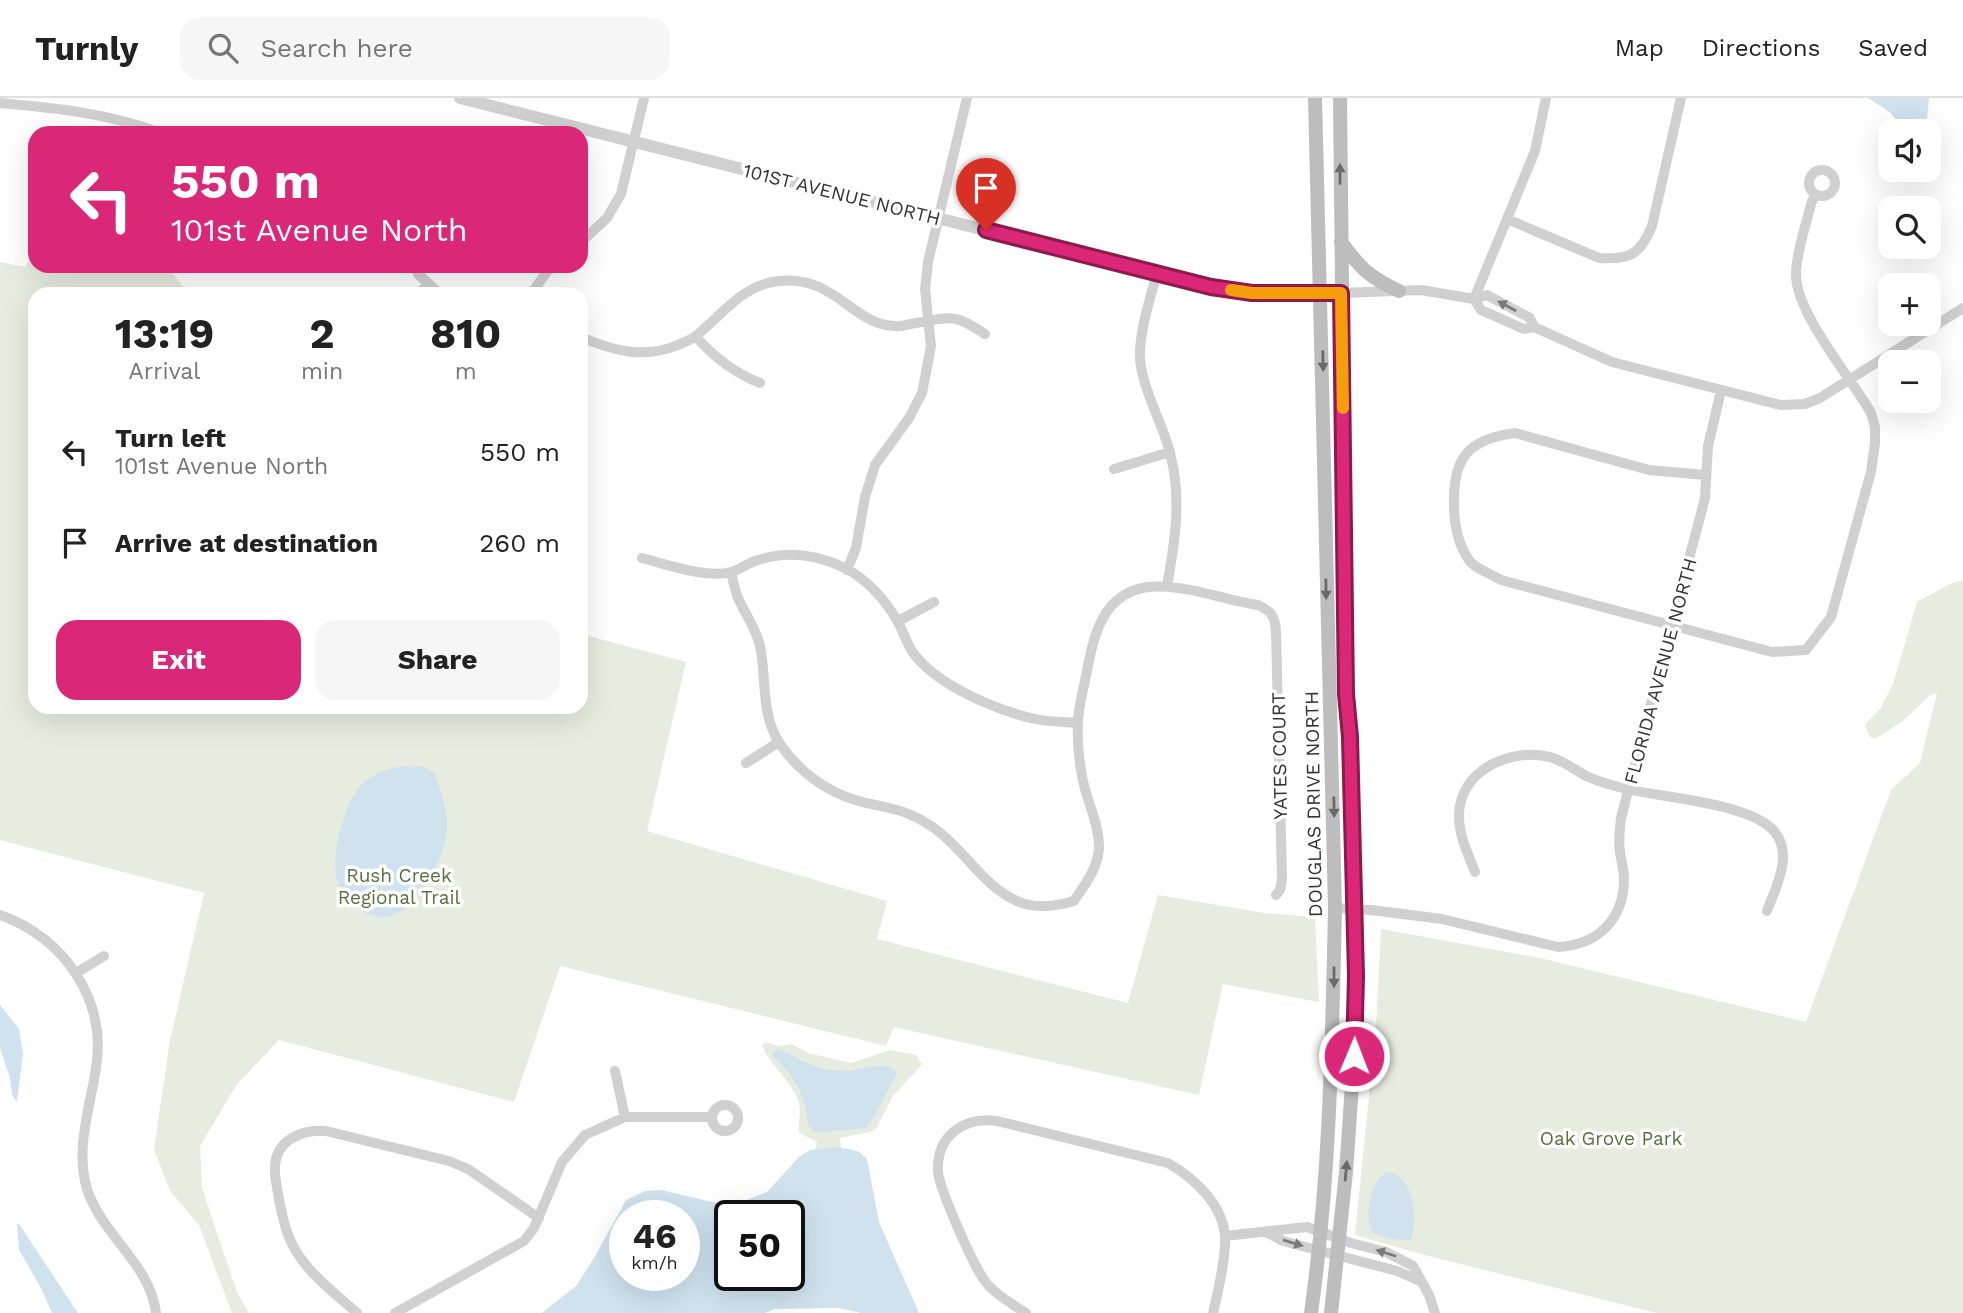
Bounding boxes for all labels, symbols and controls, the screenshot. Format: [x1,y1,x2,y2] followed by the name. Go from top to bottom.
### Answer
[180,17,670,80] search box
[35,29,138,68] text: Turnly
[204,29,242,67] icon: search
[260,33,413,63] text: Search here
[1615,34,1664,62] text: Map
[1702,34,1820,62] text: Directions
[1858,34,1928,62] text: Saved
[1878,119,1941,413] map controls
[1878,119,1941,182] button: sound
[171,152,320,210] text: 550 m
[56,154,147,245] icon: left
[956,158,1016,230] pin
[741,159,943,230] street label: 101ST AVENUE NORTH
[1335,163,1346,185] one-way arrow
[967,169,1005,207] icon: arrive
[1878,196,1941,259] button: search
[171,211,468,249] text: 101st Avenue North
[1878,273,1941,336] button: +
[1497,300,1517,311] one-way arrow
[115,309,214,358] text: 13:19
[310,309,335,358] text: 2
[430,309,501,358] text: 810
[1317,350,1329,372] one-way arrow
[1878,350,1941,413] button: −
[129,358,200,385] text: Arrival
[301,358,343,385] text: min
[455,358,477,385] text: m
[115,423,226,453] text: Turn left
[56,433,94,471] icon: left
[480,437,560,467] text: 550 m
[115,453,328,480] text: 101st Avenue North
[56,524,94,562] icon: arrive
[115,528,378,558] text: Arrive at destination
[479,528,560,558] text: 260 m
[1619,555,1702,787] street label: FLORIDA AVENUE NORTH
[1321,578,1332,600] one-way arrow
[56,620,301,700] button: Exit
[315,620,560,700] button: Share
[1300,691,1327,917] street label: DOUGLAS DRIVE NORTH
[1267,692,1292,820] street label: YATES COURT
[1328,796,1340,818] one-way arrow
[338,864,461,909] park label: Rush Creek Regional Trail
[1328,966,1340,988] one-way arrow
[1317,1019,1391,1093] position arrow
[1540,1127,1683,1150] park label: Oak Grove Park
[1341,1160,1352,1182] one-way arrow
[714,1200,805,1291] speed limit sign: 50
[632,1215,677,1257] text: 46
[1283,1239,1304,1249] one-way arrow
[1376,1247,1397,1258] one-way arrow
[631,1252,678,1273] text: km/h

